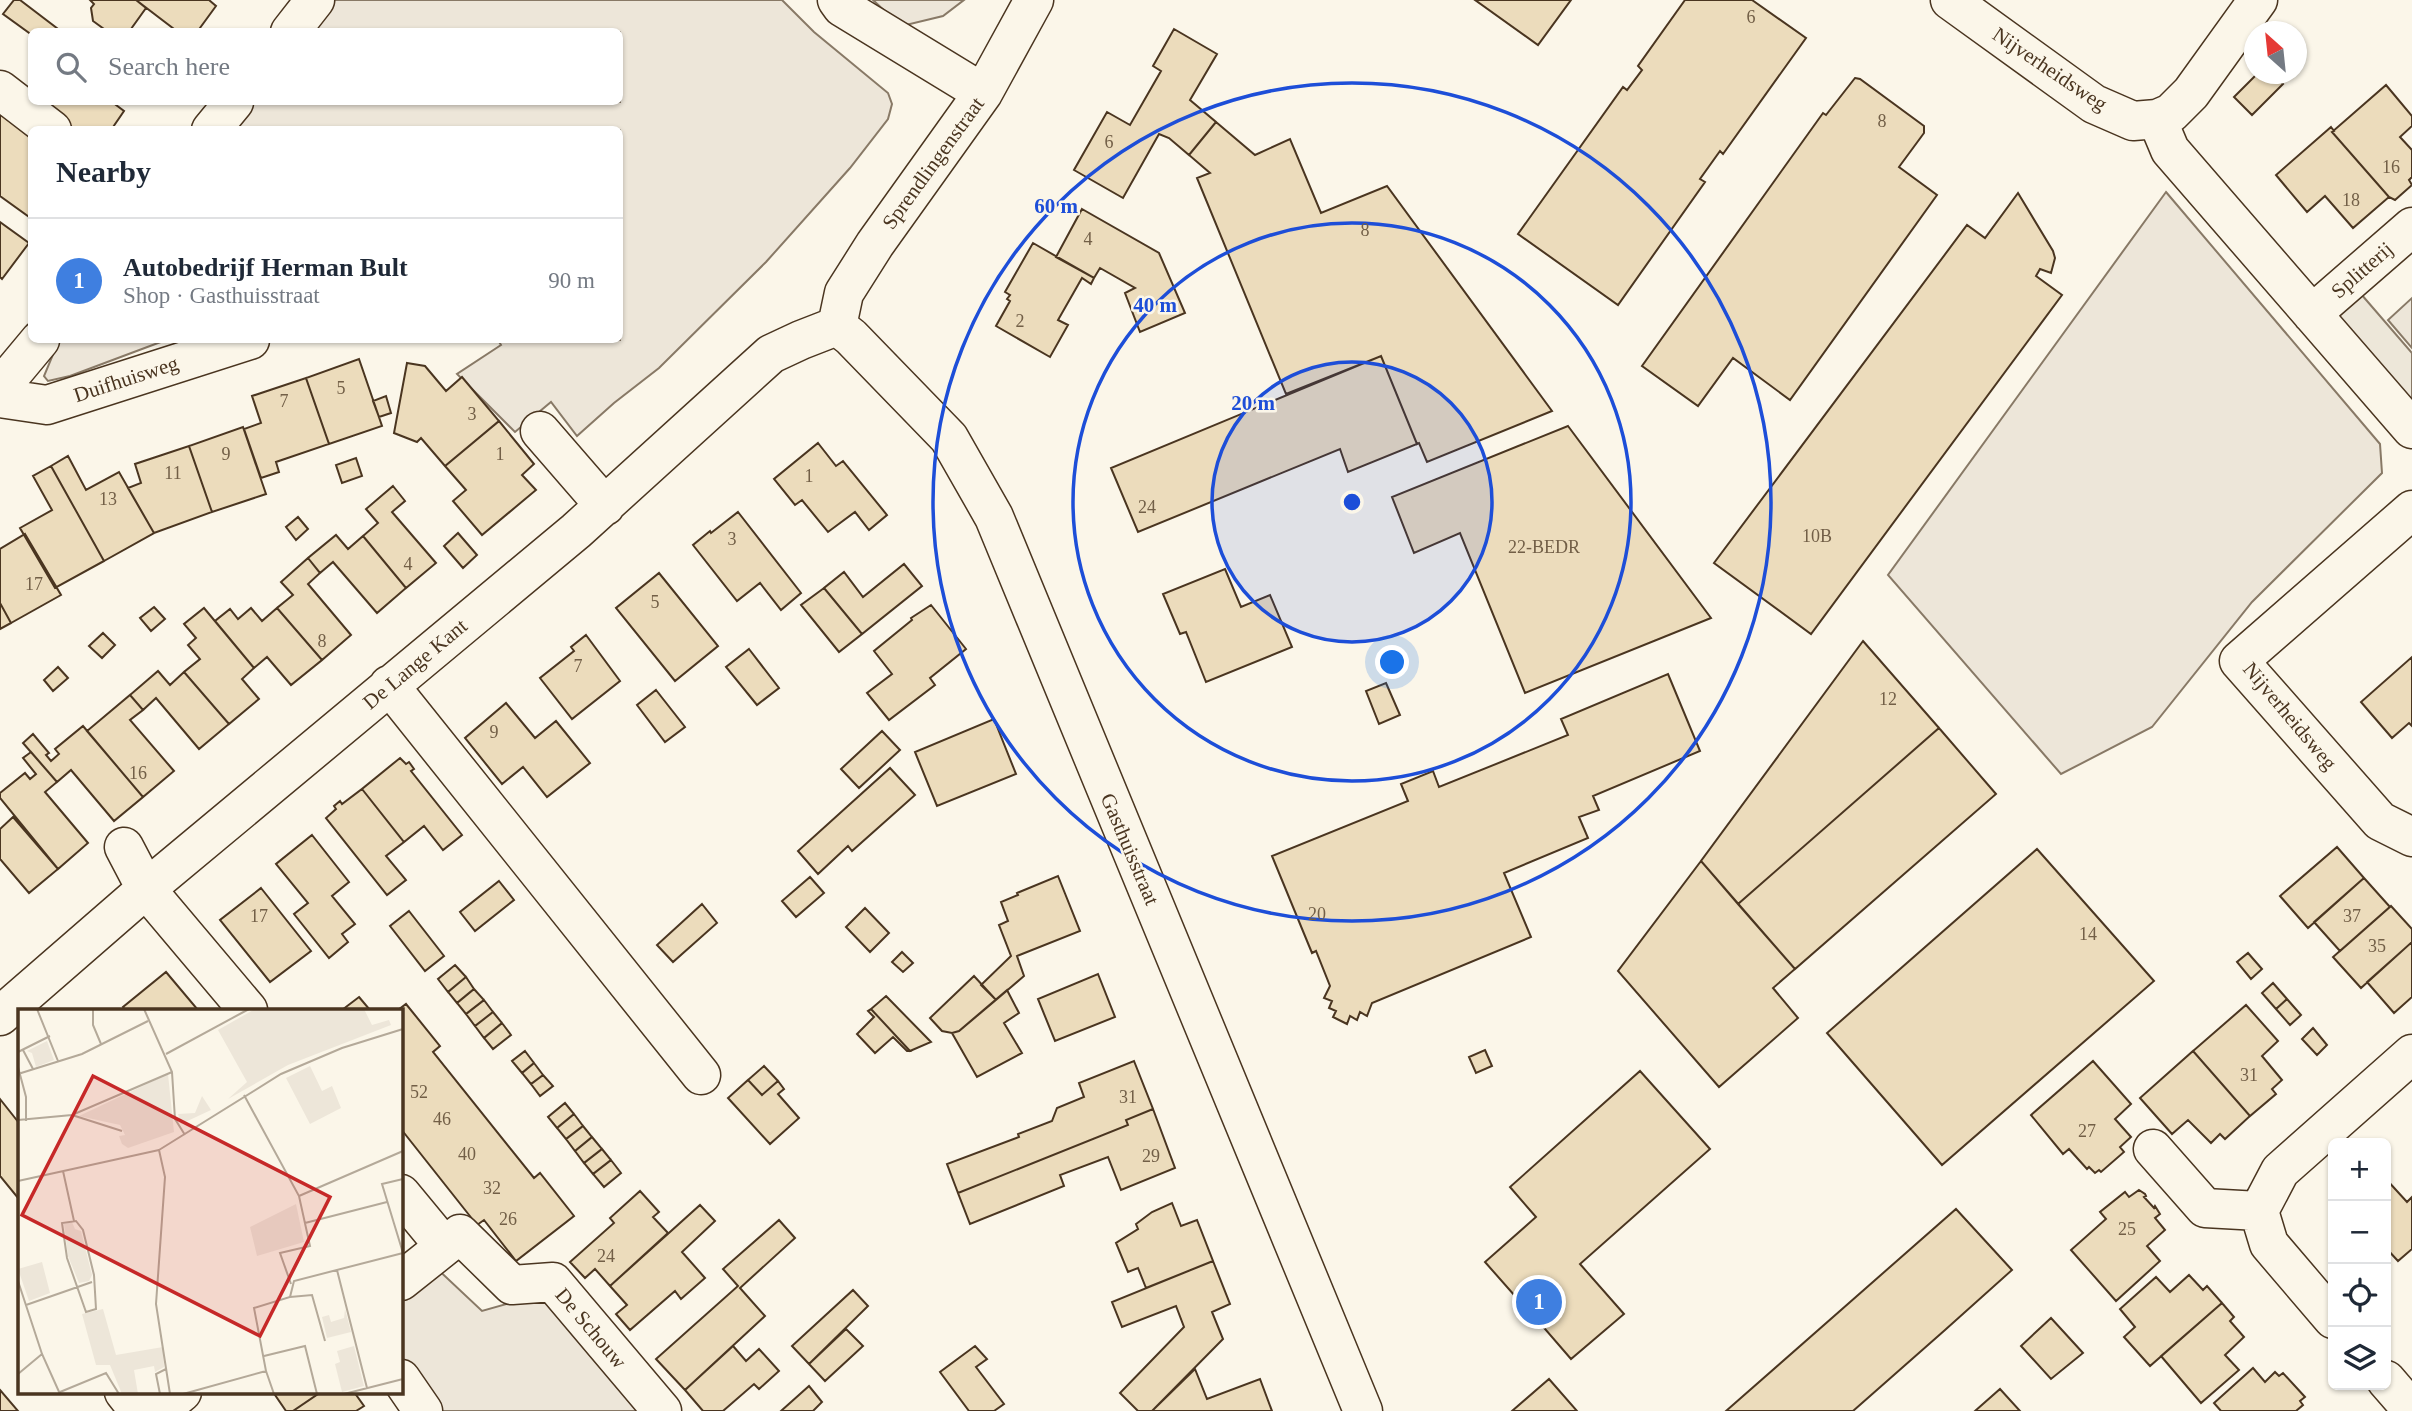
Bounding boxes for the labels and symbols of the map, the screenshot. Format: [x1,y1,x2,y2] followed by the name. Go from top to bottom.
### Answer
[1747,7,1756,27] house number: 6
[2244,21,2307,84] north arrow
[1988,22,2112,116] street label: Nijverheidsweg
[877,92,989,234] street label: Sprendlingenstraat
[1878,111,1887,131] house number: 8
[1105,132,1114,152] house number: 6
[2382,157,2400,177] house number: 16
[2342,190,2360,210] house number: 18
[1034,194,1078,218] text: 60 m
[1361,220,1370,240] house number: 8
[1084,229,1093,249] house number: 4
[2326,237,2398,303] street label: Splitterij
[1133,293,1177,317] text: 40 m
[1016,311,1025,331] house number: 2
[71,351,182,407] street label: Duifhuisweg
[337,378,346,398] house number: 5
[280,391,289,411] house number: 7
[1231,391,1275,415] text: 20 m
[468,404,477,424] house number: 3
[222,444,231,464] house number: 9
[496,444,505,464] house number: 1
[164,463,182,483] house number: 11
[805,466,814,486] house number: 1
[99,489,117,509] house number: 13
[1340,490,1364,514] centre of rings
[1138,497,1156,517] house number: 24
[1802,526,1832,546] house number: 10B
[728,529,737,549] house number: 3
[1508,537,1580,557] house number: 22-BEDR
[404,554,413,574] house number: 4
[25,574,43,594] house number: 17
[651,592,660,612] house number: 5
[358,613,472,714] street label: De Lange Kant
[318,631,327,651] house number: 8
[1375,645,1409,679] your location
[574,656,583,676] house number: 7
[2238,657,2342,775] street label: Nijverheidsweg
[1879,689,1897,709] house number: 12
[490,722,499,742] house number: 9
[129,763,147,783] house number: 16
[1096,790,1164,909] street label: Gasthuisstraat
[1308,904,1326,924] house number: 20
[250,906,268,926] house number: 17
[2343,906,2361,926] house number: 37
[2079,924,2097,944] house number: 14
[2368,936,2386,956] house number: 35
[18,1009,402,1394] inset map
[2240,1065,2258,1085] house number: 31
[410,1082,428,1102] house number: 52
[1119,1087,1137,1107] house number: 31
[433,1109,451,1129] house number: 46
[2078,1121,2096,1141] house number: 27
[458,1144,476,1164] house number: 40
[1142,1146,1160,1166] house number: 29
[483,1178,501,1198] house number: 32
[499,1209,517,1229] house number: 26
[2118,1219,2136,1239] house number: 25
[597,1246,615,1266] house number: 24
[1516,1276,1562,1328] pin: 1
[551,1283,632,1374] street label: De Schouw

